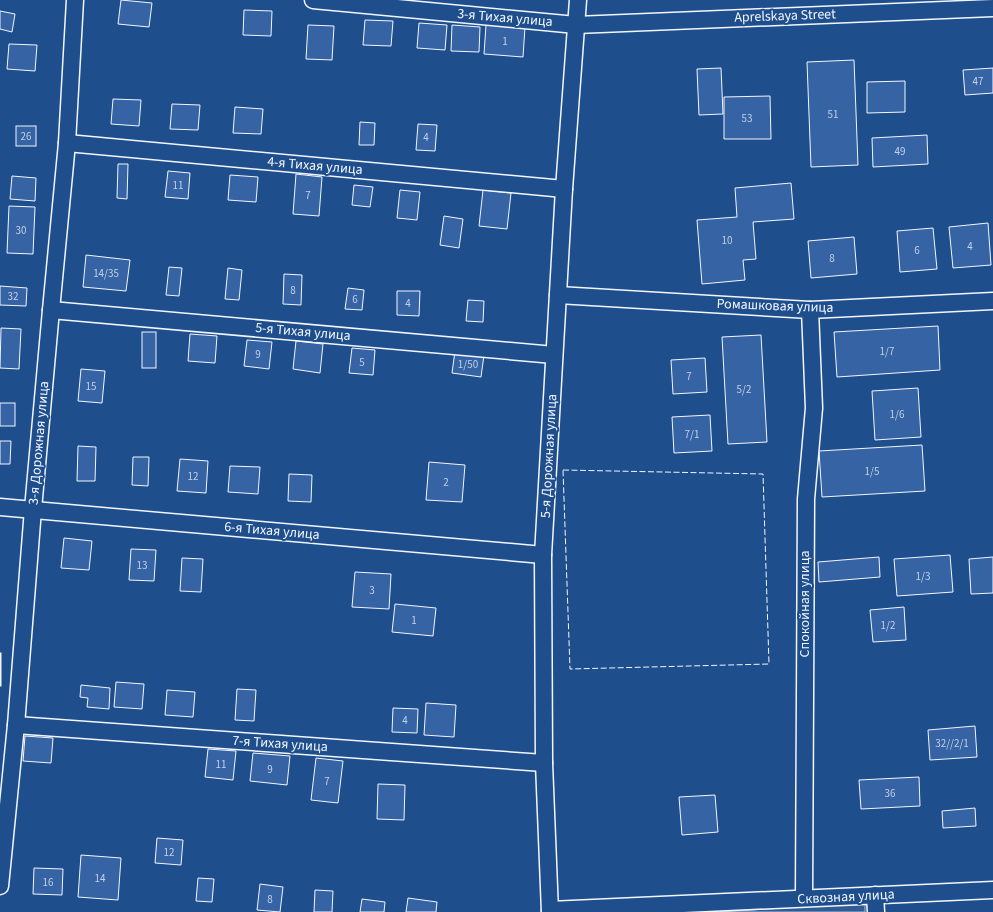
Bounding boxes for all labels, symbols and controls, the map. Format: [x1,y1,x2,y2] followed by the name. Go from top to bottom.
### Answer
[456,4,554,32] street label: 3-я Тихая улица
[734,4,836,28] street label: Aprelskaya Street
[502,34,508,49] house number: 1
[973,74,983,89] house number: 47
[828,107,838,122] house number: 51
[742,111,752,126] house number: 53
[21,129,32,144] house number: 26
[423,130,429,145] house number: 4
[895,144,905,159] house number: 49
[266,152,364,180] street label: 4-я Тихая улица
[173,178,183,193] house number: 11
[305,188,311,203] house number: 7
[16,223,26,238] house number: 30
[722,233,732,248] house number: 10
[967,239,973,254] house number: 4
[914,243,920,258] house number: 6
[829,251,835,266] house number: 8
[93,266,119,281] house number: 14/35
[290,283,296,298] house number: 8
[8,289,18,304] house number: 32
[352,292,358,307] house number: 6
[716,294,834,318] street label: Ромашковая улица
[405,296,411,311] house number: 4
[254,318,352,346] street label: 5-я Тихая улица
[880,344,894,359] house number: 1/7
[255,347,261,362] house number: 9
[359,355,365,370] house number: 5
[458,357,478,372] house number: 1/50
[686,369,692,384] house number: 7
[86,379,96,394] house number: 15
[24,380,54,506] street label: 3-я Дорожная улица
[737,382,751,397] house number: 5/2
[536,393,562,519] street label: 5-я Дорожная улица
[890,407,905,422] house number: 1/6
[685,427,699,442] house number: 7/1
[865,464,879,479] house number: 1/5
[188,469,198,484] house number: 12
[443,475,449,490] house number: 2
[223,517,321,545] street label: 6-я Тихая улица
[795,550,815,658] street label: Спокойная улица
[137,558,147,573] house number: 13
[916,569,930,584] house number: 1/3
[369,583,375,598] house number: 3
[411,613,417,628] house number: 1
[881,618,895,633] house number: 1/2
[402,713,408,728] house number: 4
[232,731,328,757] street label: 7-я Тихая улица
[935,736,969,751] house number: 32//2/1
[216,757,226,772] house number: 11
[267,762,273,777] house number: 9
[324,774,330,789] house number: 7
[885,786,896,801] house number: 36
[164,845,174,860] house number: 12
[95,871,106,886] house number: 14
[43,875,54,890] house number: 16
[797,884,895,910] street label: Сквозная улица
[267,892,273,907] house number: 8

